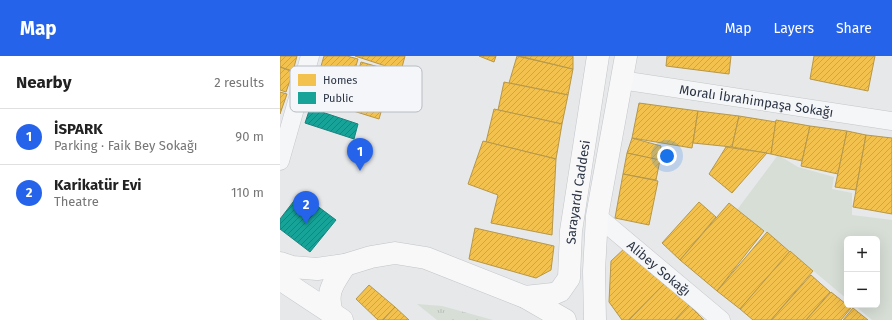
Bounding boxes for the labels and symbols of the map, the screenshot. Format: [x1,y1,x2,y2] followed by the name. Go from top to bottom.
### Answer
[290,66,422,112] legend
[323,74,357,87] text: Homes
[678,82,834,120] street label: Moralı İbrahimpaşa Sokağı
[323,92,354,105] text: Public
[347,138,373,171] pin: 1
[563,139,593,245] street label: Sarayardı Caddesi
[657,146,677,166] your location
[293,191,319,224] pin: 2
[624,238,693,299] street label: Alibey Sokağı

